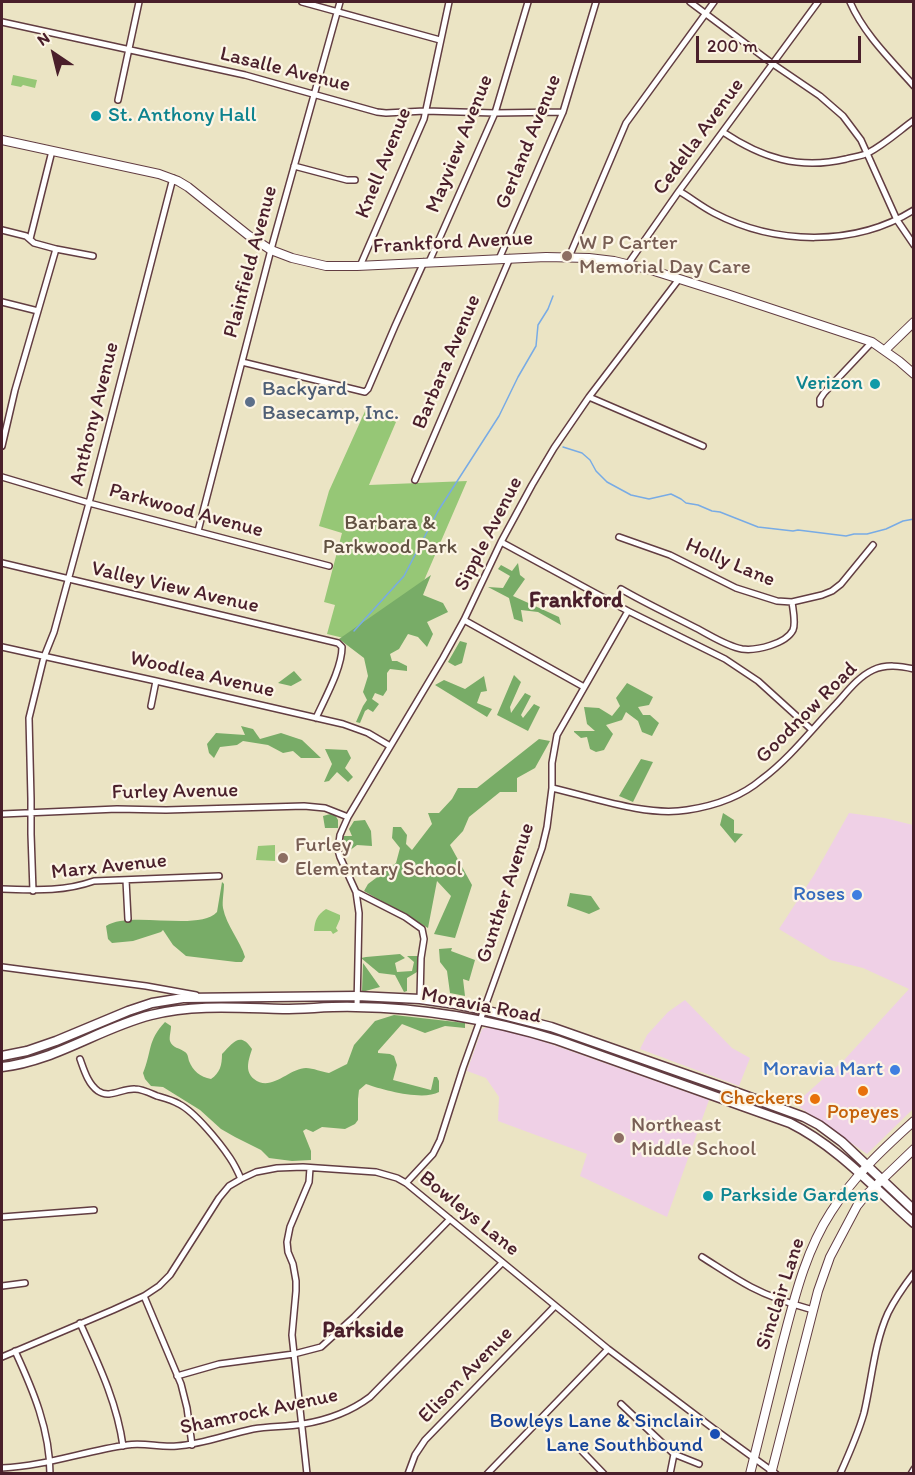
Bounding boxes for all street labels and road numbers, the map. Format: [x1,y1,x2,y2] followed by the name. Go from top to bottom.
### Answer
[217,42,353,98] street label: Lasalle Avenue
[421,71,499,217] street label: Mayview Avenue
[491,71,567,213] street label: Gerland Avenue
[648,74,750,200] street label: Cedella Avenue
[350,104,418,222] street label: Knell Avenue
[219,183,283,341] street label: Plainfield Avenue
[372,226,534,260] street label: Frankford Avenue
[407,291,487,433] street label: Barbara Avenue
[65,340,125,488] street label: Anthony Avenue
[449,473,529,595] street label: Sipple Avenue
[106,478,266,544] street label: Parkwood Avenue
[681,533,779,593] street label: Holly Lane
[89,556,261,620] street label: Valley View Avenue
[127,646,277,704] street label: Woodlea Avenue
[751,657,863,769] street label: Goodnow Road
[111,778,239,806] street label: Furley Avenue
[472,820,540,966] street label: Gunther Avenue
[50,848,168,886] street label: Marx Avenue
[419,982,543,1030] street label: Moravia Road
[414,1166,524,1262] street label: Bowleys Lane
[751,1235,811,1353] street label: Sinclair Lane
[413,1321,519,1429] street label: Elison Avenue
[178,1383,340,1441] street label: Shamrock Avenue

